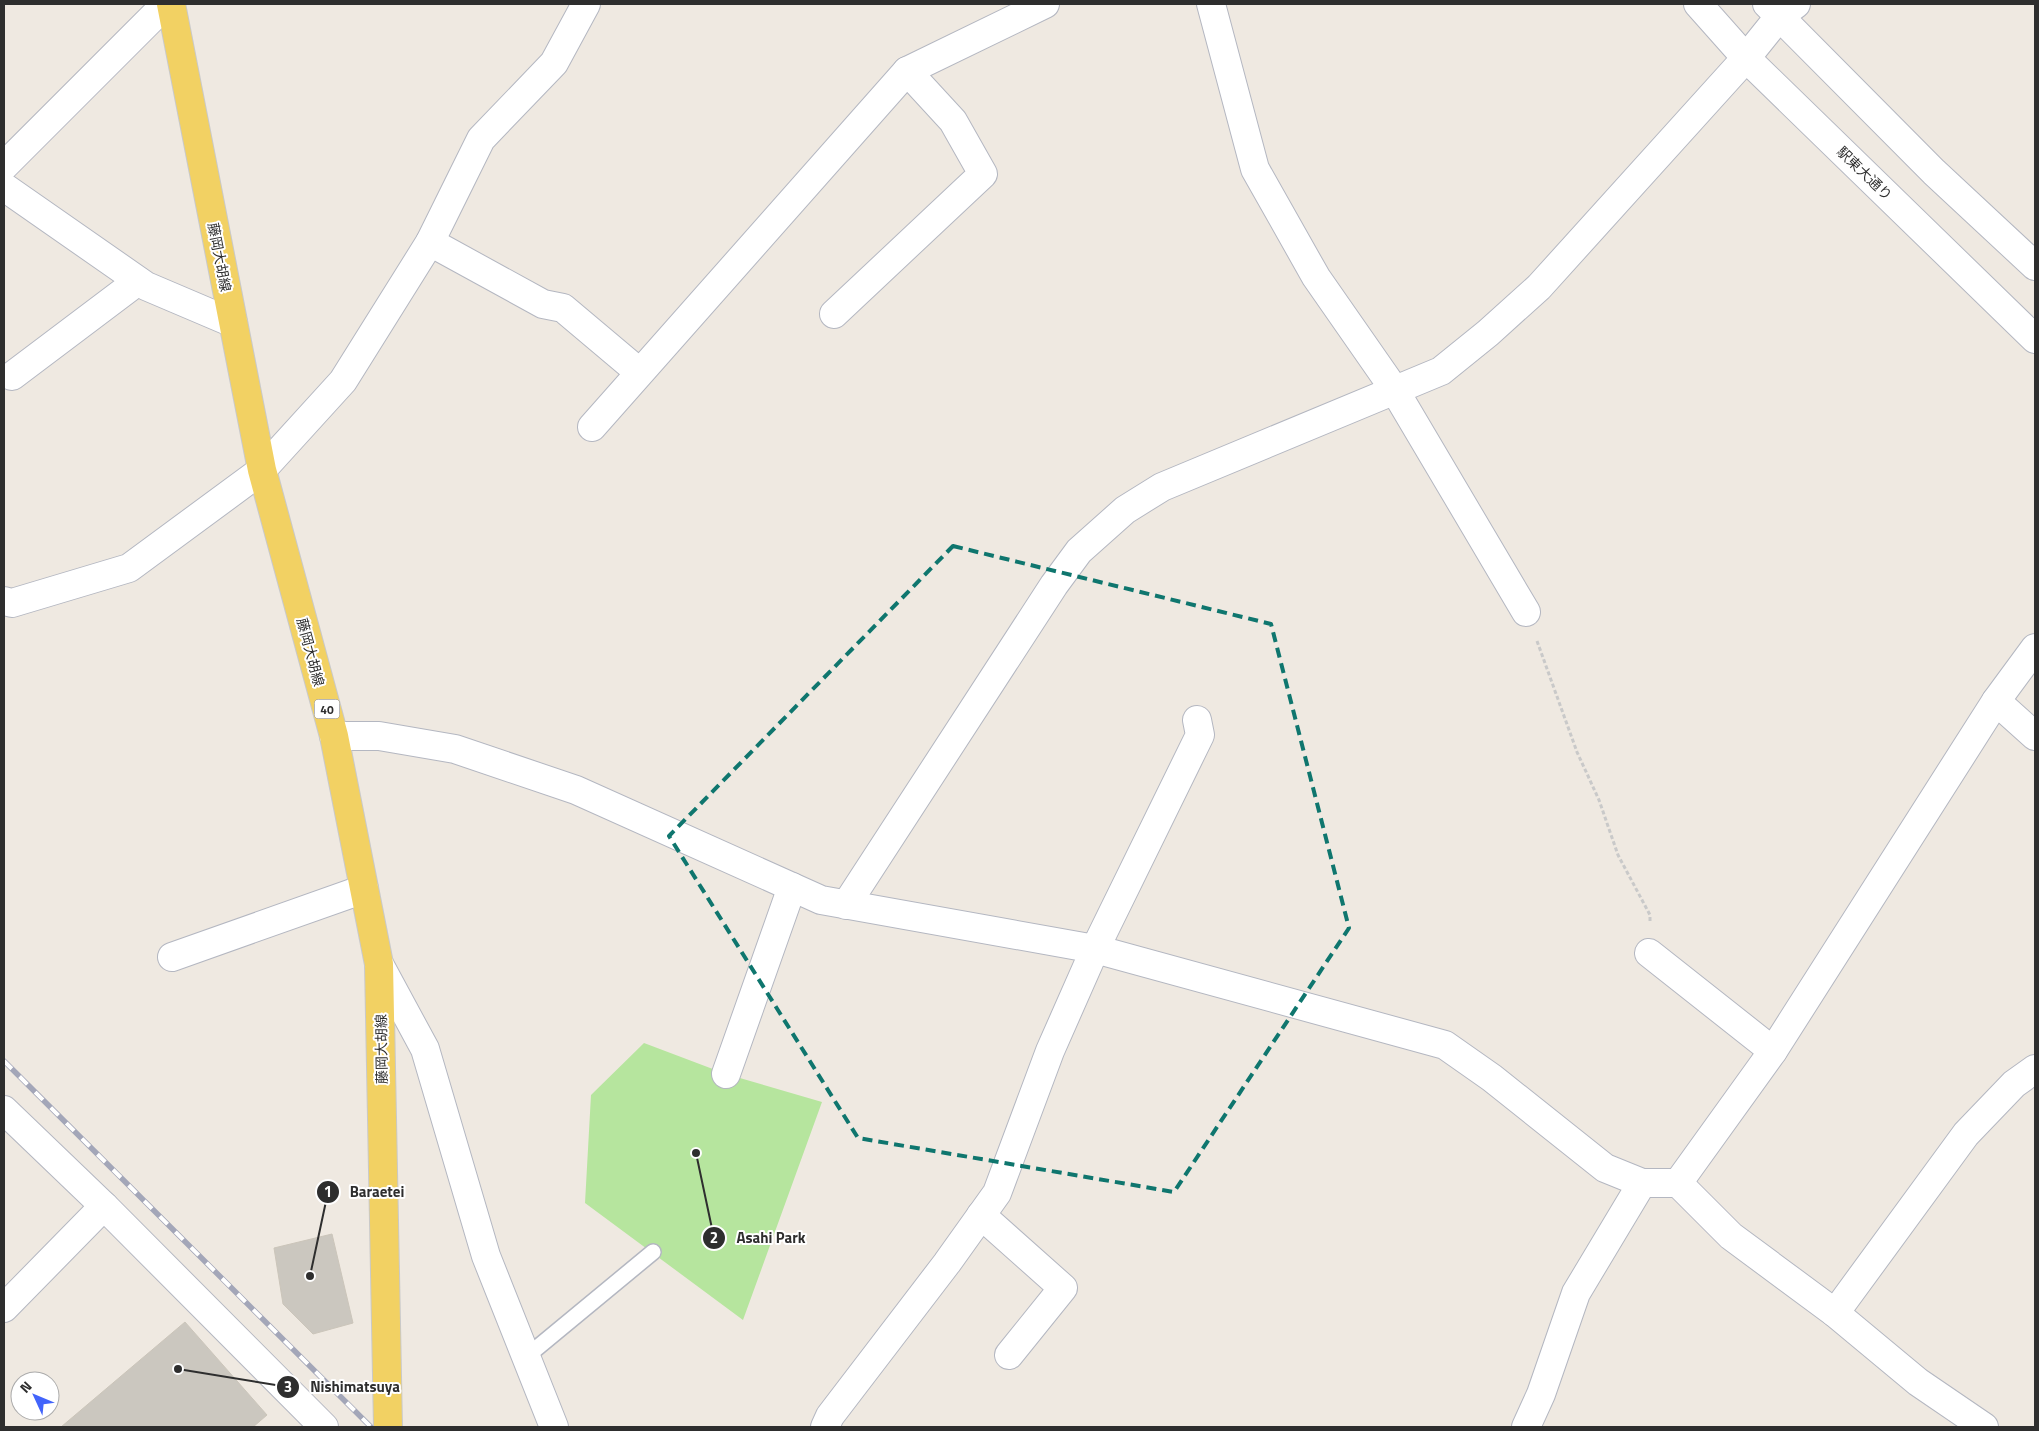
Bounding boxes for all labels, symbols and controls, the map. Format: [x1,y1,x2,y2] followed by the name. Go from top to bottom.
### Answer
[1833,141,1897,205] street label: 駅東大通り
[203,221,237,293] street label: 藤岡大胡線
[292,615,330,689] street label: 藤岡大胡線
[314,700,340,719] road number: 40
[370,1014,392,1084] street label: 藤岡大胡線
[315,1177,415,1207] callout: Baraetei
[324,1180,332,1203] text: 1
[350,1180,404,1203] text: Baraetei
[701,1223,815,1253] callout: Asahi Park
[710,1226,718,1249] text: 2
[737,1226,806,1249] text: Asahi Park
[10,1371,60,1421] north arrow
[275,1372,410,1402] callout: Nishimatsuya
[284,1375,292,1398] text: 3
[310,1375,400,1398] text: Nishimatsuya
[14,1376,36,1397] text: N

